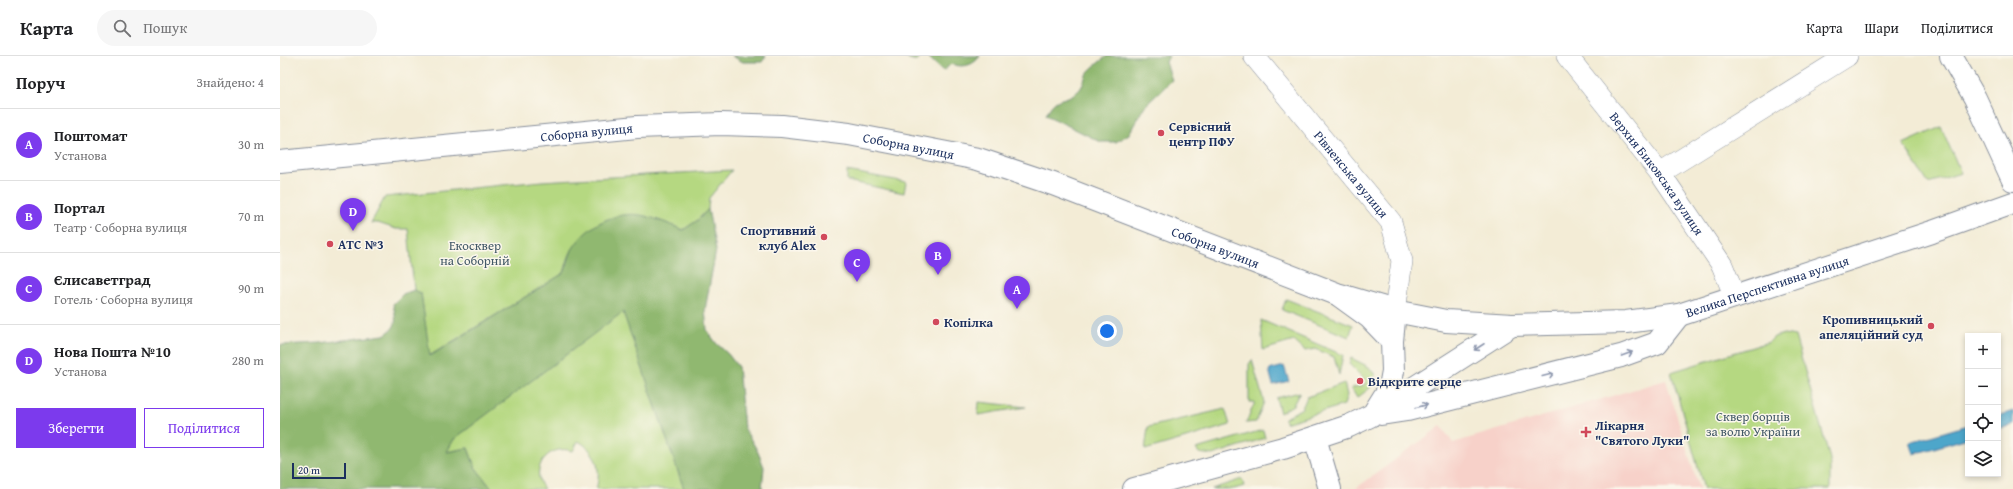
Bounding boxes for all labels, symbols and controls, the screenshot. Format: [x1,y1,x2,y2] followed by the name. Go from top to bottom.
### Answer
[97,10,377,46] search box
[20,14,73,42] text: Карта
[111,17,133,39] icon: search
[143,17,187,38] text: Пошук
[1806,18,1843,38] text: Карта
[1865,18,1899,38] text: Шари
[1921,18,1993,38] text: Поділитися
[16,70,65,95] text: Поруч
[196,73,264,92] text: Знайдено: 4
[1605,108,1708,239] street label: Верхня Биковська вулиця
[1169,117,1235,151] place label: Cервісний центр ПФУ
[540,118,634,146] street label: Соборна вулиця
[54,125,127,146] text: Поштомат
[1309,127,1393,222] street label: Рівненська вулиця
[861,128,956,164] street label: Соборна вулиця
[1156,128,1166,138] marker: Cервісний центр ПФУ
[25,135,33,154] text: A
[238,135,264,154] text: 30 m
[54,146,107,165] text: Установа
[54,197,105,218] text: Портал
[340,198,366,231] pin: D
[25,207,33,226] text: B
[238,207,264,226] text: 70 m
[54,218,187,237] text: Театр · Соборна вулиця
[740,221,816,255] place label: Спортивний клуб Alex
[1169,222,1262,273] street label: Соборна вулиця
[819,232,829,242] marker: Спортивний клуб Alex
[338,235,384,254] place label: АТС №3
[440,236,510,270] park label: Екосквер на Соборній
[325,239,335,249] marker: АТС №3
[925,242,951,275] pin: B
[844,249,870,282] pin: C
[1683,251,1852,322] street label: Велика Перспективна вулиця
[54,269,151,290] text: Єлисаветград
[1004,276,1030,309] pin: A
[25,279,33,298] text: C
[238,279,264,298] text: 90 m
[54,290,193,309] text: Готель · Соборна вулиця
[1819,310,1923,344] place label: Кропивницький апеляційний суд
[944,313,993,332] place label: Копілка
[931,317,941,327] marker: Копілка
[1097,321,1117,341] your location
[1926,321,1936,331] marker: Кропивницький апеляційний суд
[1965,333,2001,477] map controls
[1965,333,2001,369] button: +
[54,341,171,362] text: Нова Пошта №10
[1473,343,1485,351] one-way arrow
[1620,349,1632,357] one-way arrow
[25,351,33,370] text: D
[232,351,264,370] text: 280 m
[54,362,107,381] text: Установа
[1965,369,2001,405] button: −
[1542,370,1555,378] one-way arrow
[1368,372,1462,391] place label: Відкрите серце
[1355,376,1365,386] marker: Відкрите серце
[1415,402,1428,409] one-way arrow
[1965,405,2001,441] button: locate
[1706,407,1800,441] park label: Сквер борців за волю України
[16,408,136,448] button: Зберегти
[144,408,264,448] button: Поділитися
[1595,416,1689,450] place label: Лікарня "Святого Луки"
[1580,426,1592,438] marker: Лікарня "Святого Луки"
[1965,441,2001,477] button: layers
[292,461,346,480] scale bar
[298,462,320,478] text: 20 m

